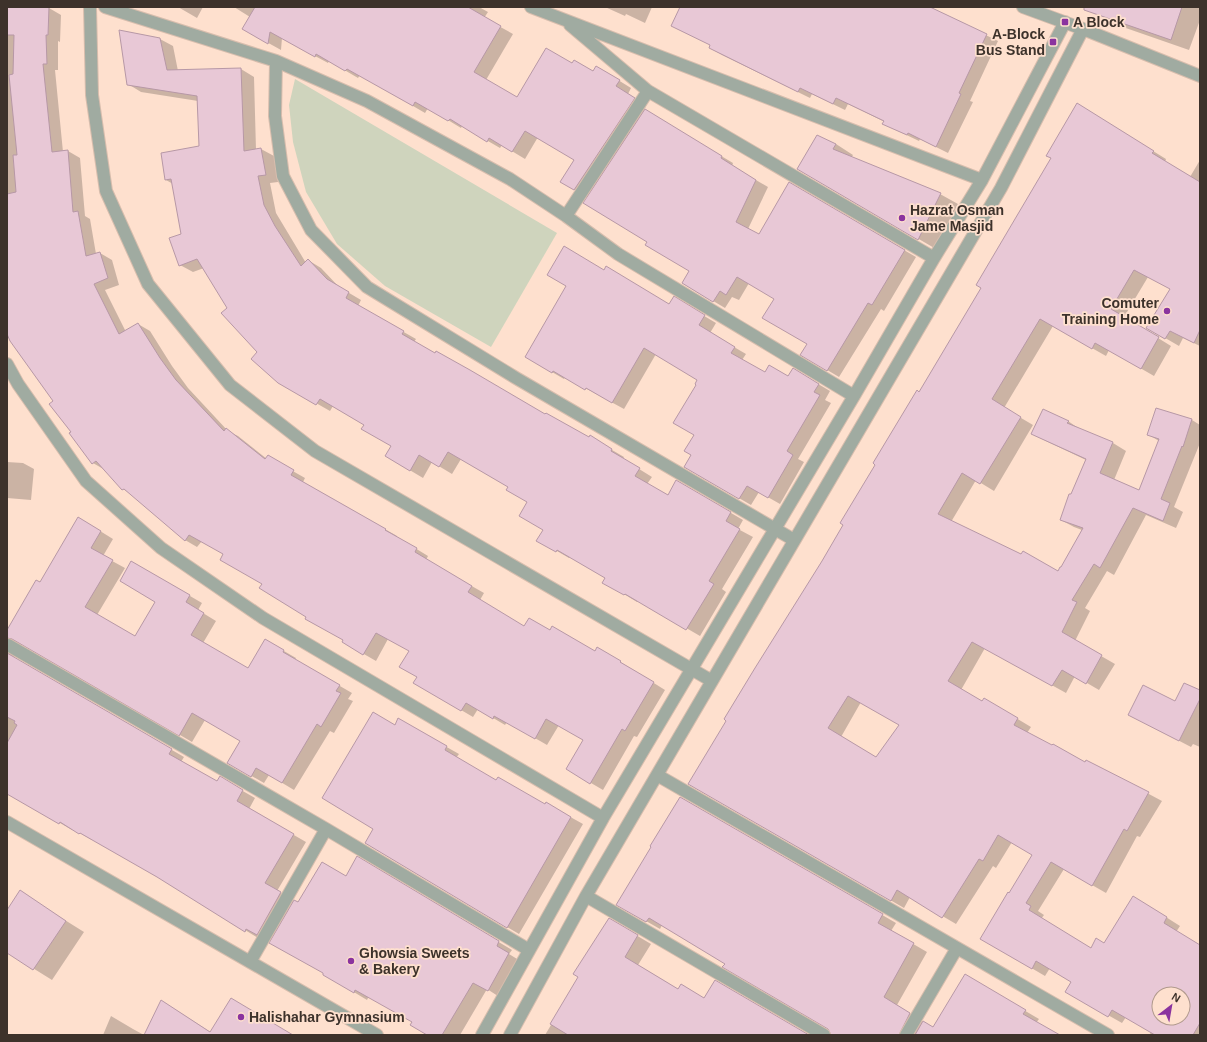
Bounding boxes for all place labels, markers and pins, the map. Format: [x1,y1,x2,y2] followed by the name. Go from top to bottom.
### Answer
[1073,14,1125,30] place label: A Block
[1060,17,1070,27] marker: A Block
[976,26,1045,58] place label: A-Block Bus Stand
[1048,37,1058,47] marker: A-Block Bus Stand
[910,202,1004,234] place label: Hazrat Osman Jame Masjid
[897,213,907,223] marker: Hazrat Osman Jame Masjid
[1062,295,1160,327] place label: Comuter Training Home
[1162,306,1172,316] marker: Comuter Training Home
[359,945,470,977] place label: Ghowsia Sweets & Bakery
[346,956,356,966] marker: Ghowsia Sweets & Bakery
[249,1009,405,1025] place label: Halishahar Gymnasium
[236,1012,246,1022] marker: Halishahar Gymnasium

